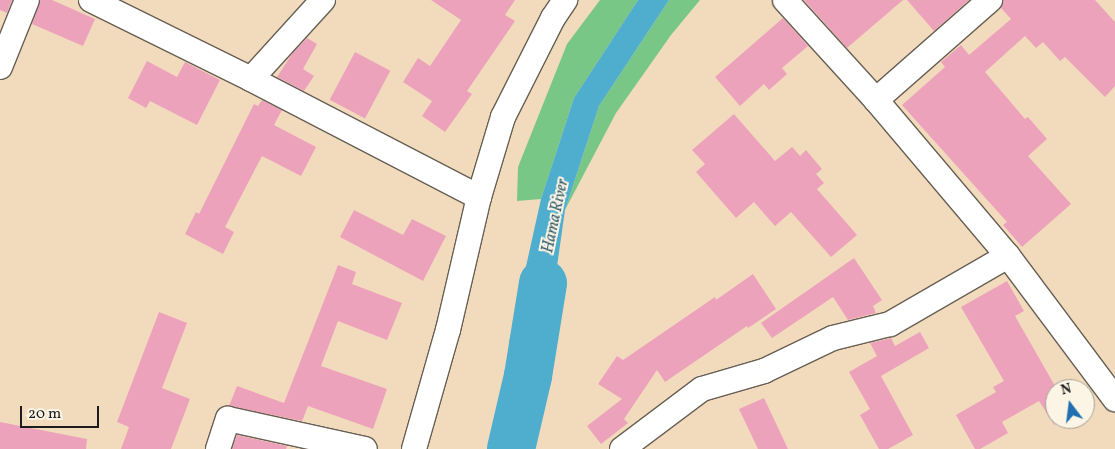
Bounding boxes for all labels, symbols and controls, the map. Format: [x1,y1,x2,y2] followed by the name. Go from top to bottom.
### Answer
[539,177,573,255] water label: Hama River
[1045,379,1095,429] north arrow
[1059,380,1074,400] text: N
[22,396,101,428] scale bar
[28,404,61,425] text: 20 m

